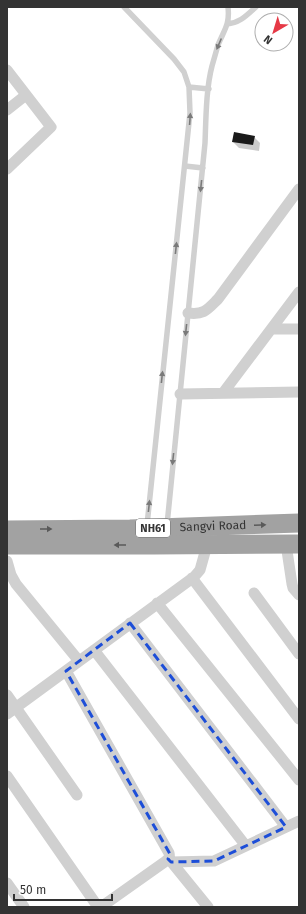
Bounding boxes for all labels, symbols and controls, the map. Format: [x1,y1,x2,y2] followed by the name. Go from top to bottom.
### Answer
[254,12,294,52] north arrow
[261,32,275,47] text: N
[216,39,222,51] one-way arrow
[186,113,193,125] one-way arrow
[197,180,204,192] one-way arrow
[173,242,180,254] one-way arrow
[183,323,190,336] one-way arrow
[159,371,166,383] one-way arrow
[170,453,177,465] one-way arrow
[146,500,152,513] one-way arrow
[179,518,246,534] street label: Sangvi Road
[136,519,170,537] road number: NH61
[254,521,266,528] one-way arrow
[40,526,53,532] one-way arrow
[113,542,126,548] one-way arrow
[14,876,112,902] scale bar
[20,883,46,897] text: 50 m

